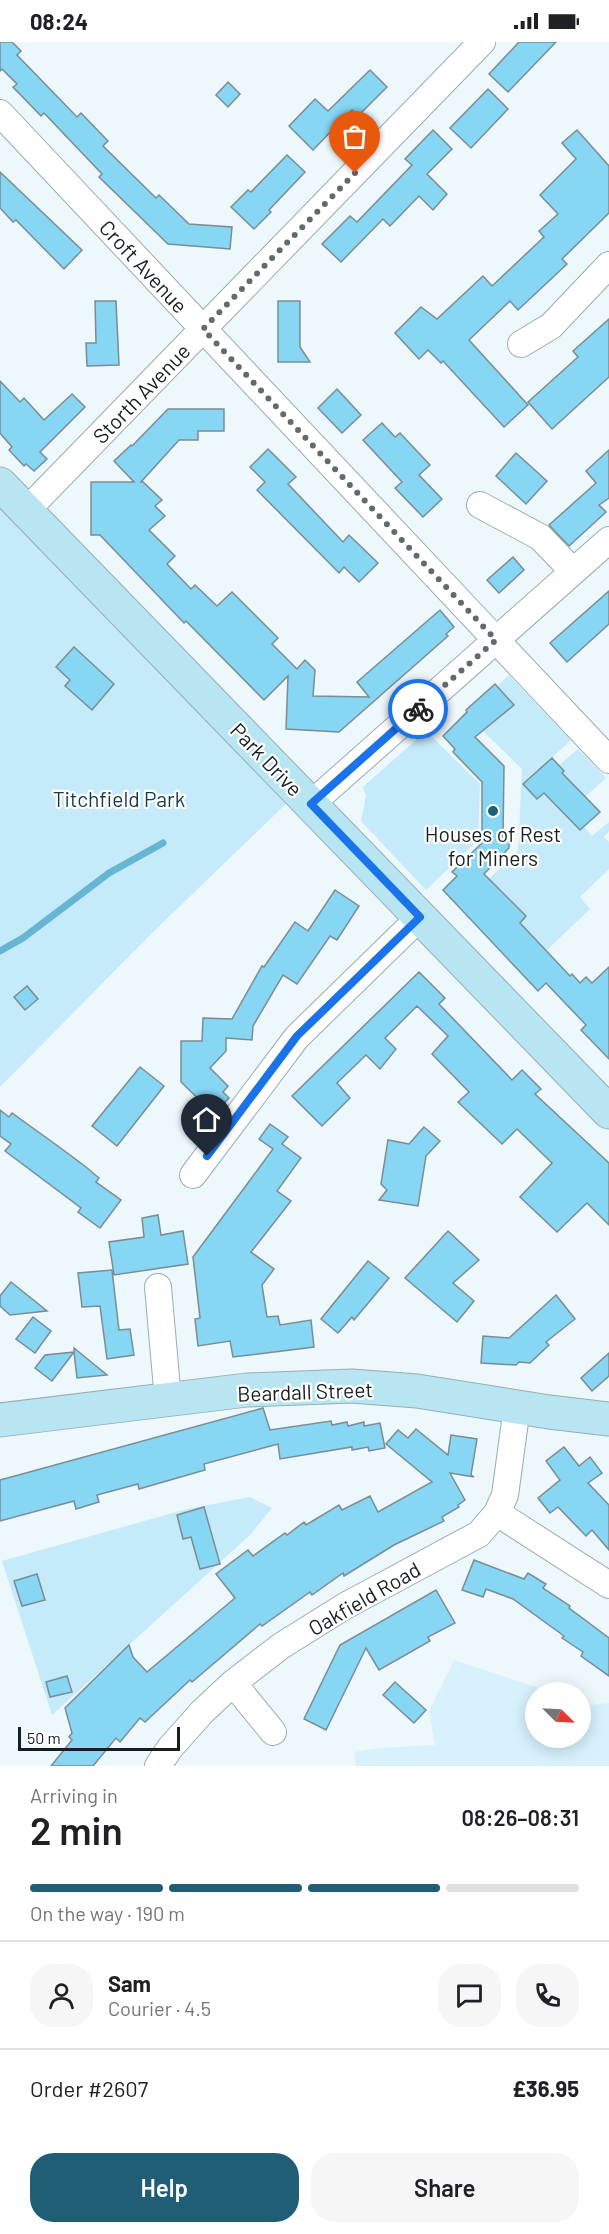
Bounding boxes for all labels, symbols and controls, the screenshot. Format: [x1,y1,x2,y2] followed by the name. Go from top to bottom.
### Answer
[30,8,88,34] text: 08:24
[329,111,380,173] pin
[338,120,371,153] icon: bag
[95,214,193,318] street label: Croft Avenue
[87,338,195,448] street label: Storth Avenue
[388,679,448,739] courier
[402,693,435,726] icon: bike
[226,717,308,801] street label: Park Drive
[53,786,185,811] park label: Titchfield Park
[486,804,500,818] marker: Houses of Rest for Miners
[425,821,561,870] place label: Houses of Rest for Miners
[181,1094,232,1156] pin
[190,1103,223,1136] icon: home
[237,1376,373,1406] street label: Beardall Street
[304,1556,424,1640] street label: Oakfield Road
[525,1682,591,1748] north arrow
[525,1682,591,1748] map controls
[18,1724,180,1752] scale bar
[27,1728,61,1747] text: 50 m
[30,1783,118,1807] text: Arriving in
[462,1804,579,1830] text: 08:26–08:31
[30,1806,123,1853] text: 2 min
[30,1901,185,1925] text: On the way · 190 m
[30,1964,93,2027] button: person
[438,1964,501,2027] button: chat
[516,1964,579,2027] button: phone
[108,1970,151,1996] text: Sam
[108,1996,211,2020] text: Courier · 4.5
[30,2075,148,2101] text: Order #2607
[512,2075,579,2101] text: £36.95
[30,2153,299,2222] button: Help
[311,2153,579,2222] button: Share

